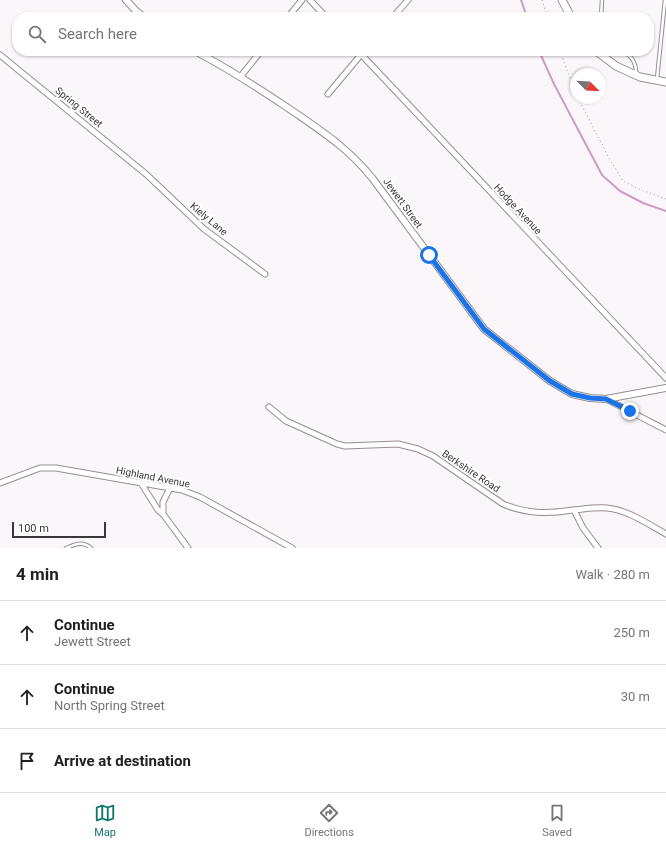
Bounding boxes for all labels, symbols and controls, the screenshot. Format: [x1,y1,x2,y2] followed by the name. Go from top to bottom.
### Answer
[12,12,654,56] search box
[26,23,48,45] icon: search
[58,25,137,43] text: Search here
[570,68,606,104] north arrow
[53,85,105,129] street label: Spring Street
[381,176,425,230] street label: Jewett Street
[492,182,544,236] street label: Hodge Avenue
[188,200,230,238] street label: Kiely Lane
[420,246,438,264] route start
[621,402,639,420] route end
[440,448,502,494] street label: Berkshire Road
[115,464,191,490] street label: Highland Avenue
[12,520,106,539] scale bar
[18,522,49,535] text: 100 m
[16,564,59,584] text: 4 min
[575,567,650,582] text: Walk · 280 m
[54,616,115,634] text: Continue
[16,622,38,644] icon: ahead
[613,625,650,640] text: 250 m
[54,634,131,649] text: Jewett Street
[54,680,115,698] text: Continue
[16,686,38,708] icon: ahead
[621,689,650,704] text: 30 m
[54,698,165,713] text: North Spring Street
[16,750,38,772] icon: arrive
[54,752,191,770] text: Arrive at destination
[94,802,116,839] tab: Map
[304,802,354,839] tab: Directions
[542,802,572,839] tab: Saved

